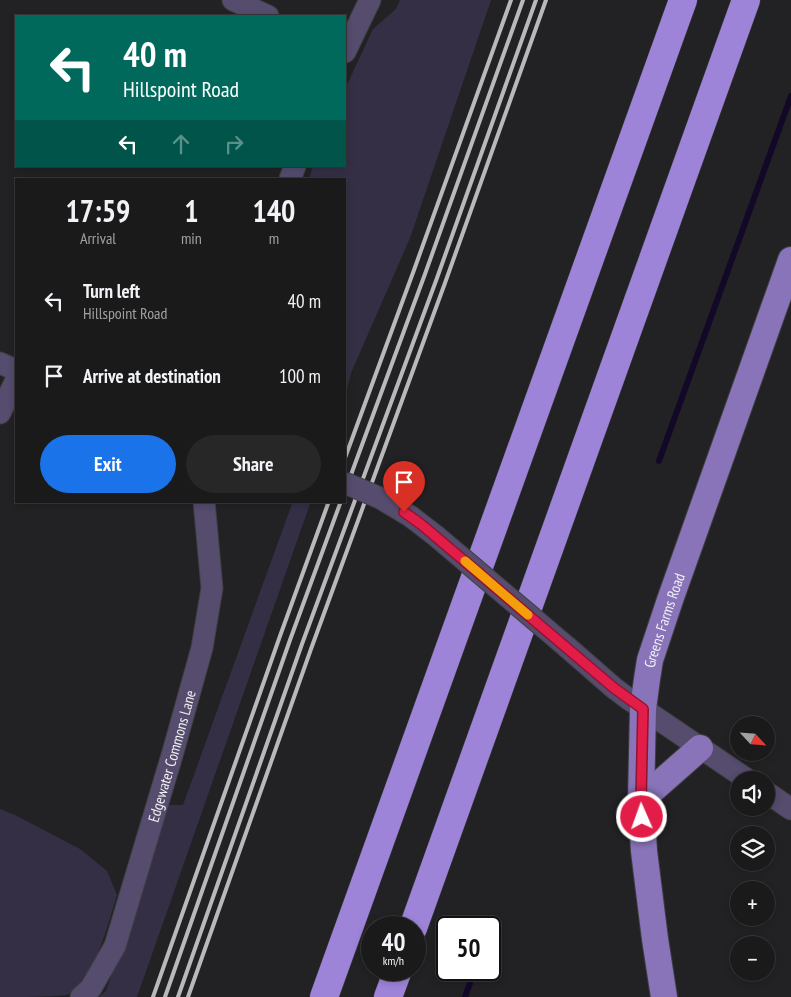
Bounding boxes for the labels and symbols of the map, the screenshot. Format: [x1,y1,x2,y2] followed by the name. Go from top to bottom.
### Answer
[383,461,425,512] pin
[639,570,688,669] street label: Greens Farms Road
[143,688,199,824] street label: Edgewater Commons Lane
[730,716,775,761] north arrow
[615,790,667,842] position arrow
[436,916,501,981] speed limit sign: 50

